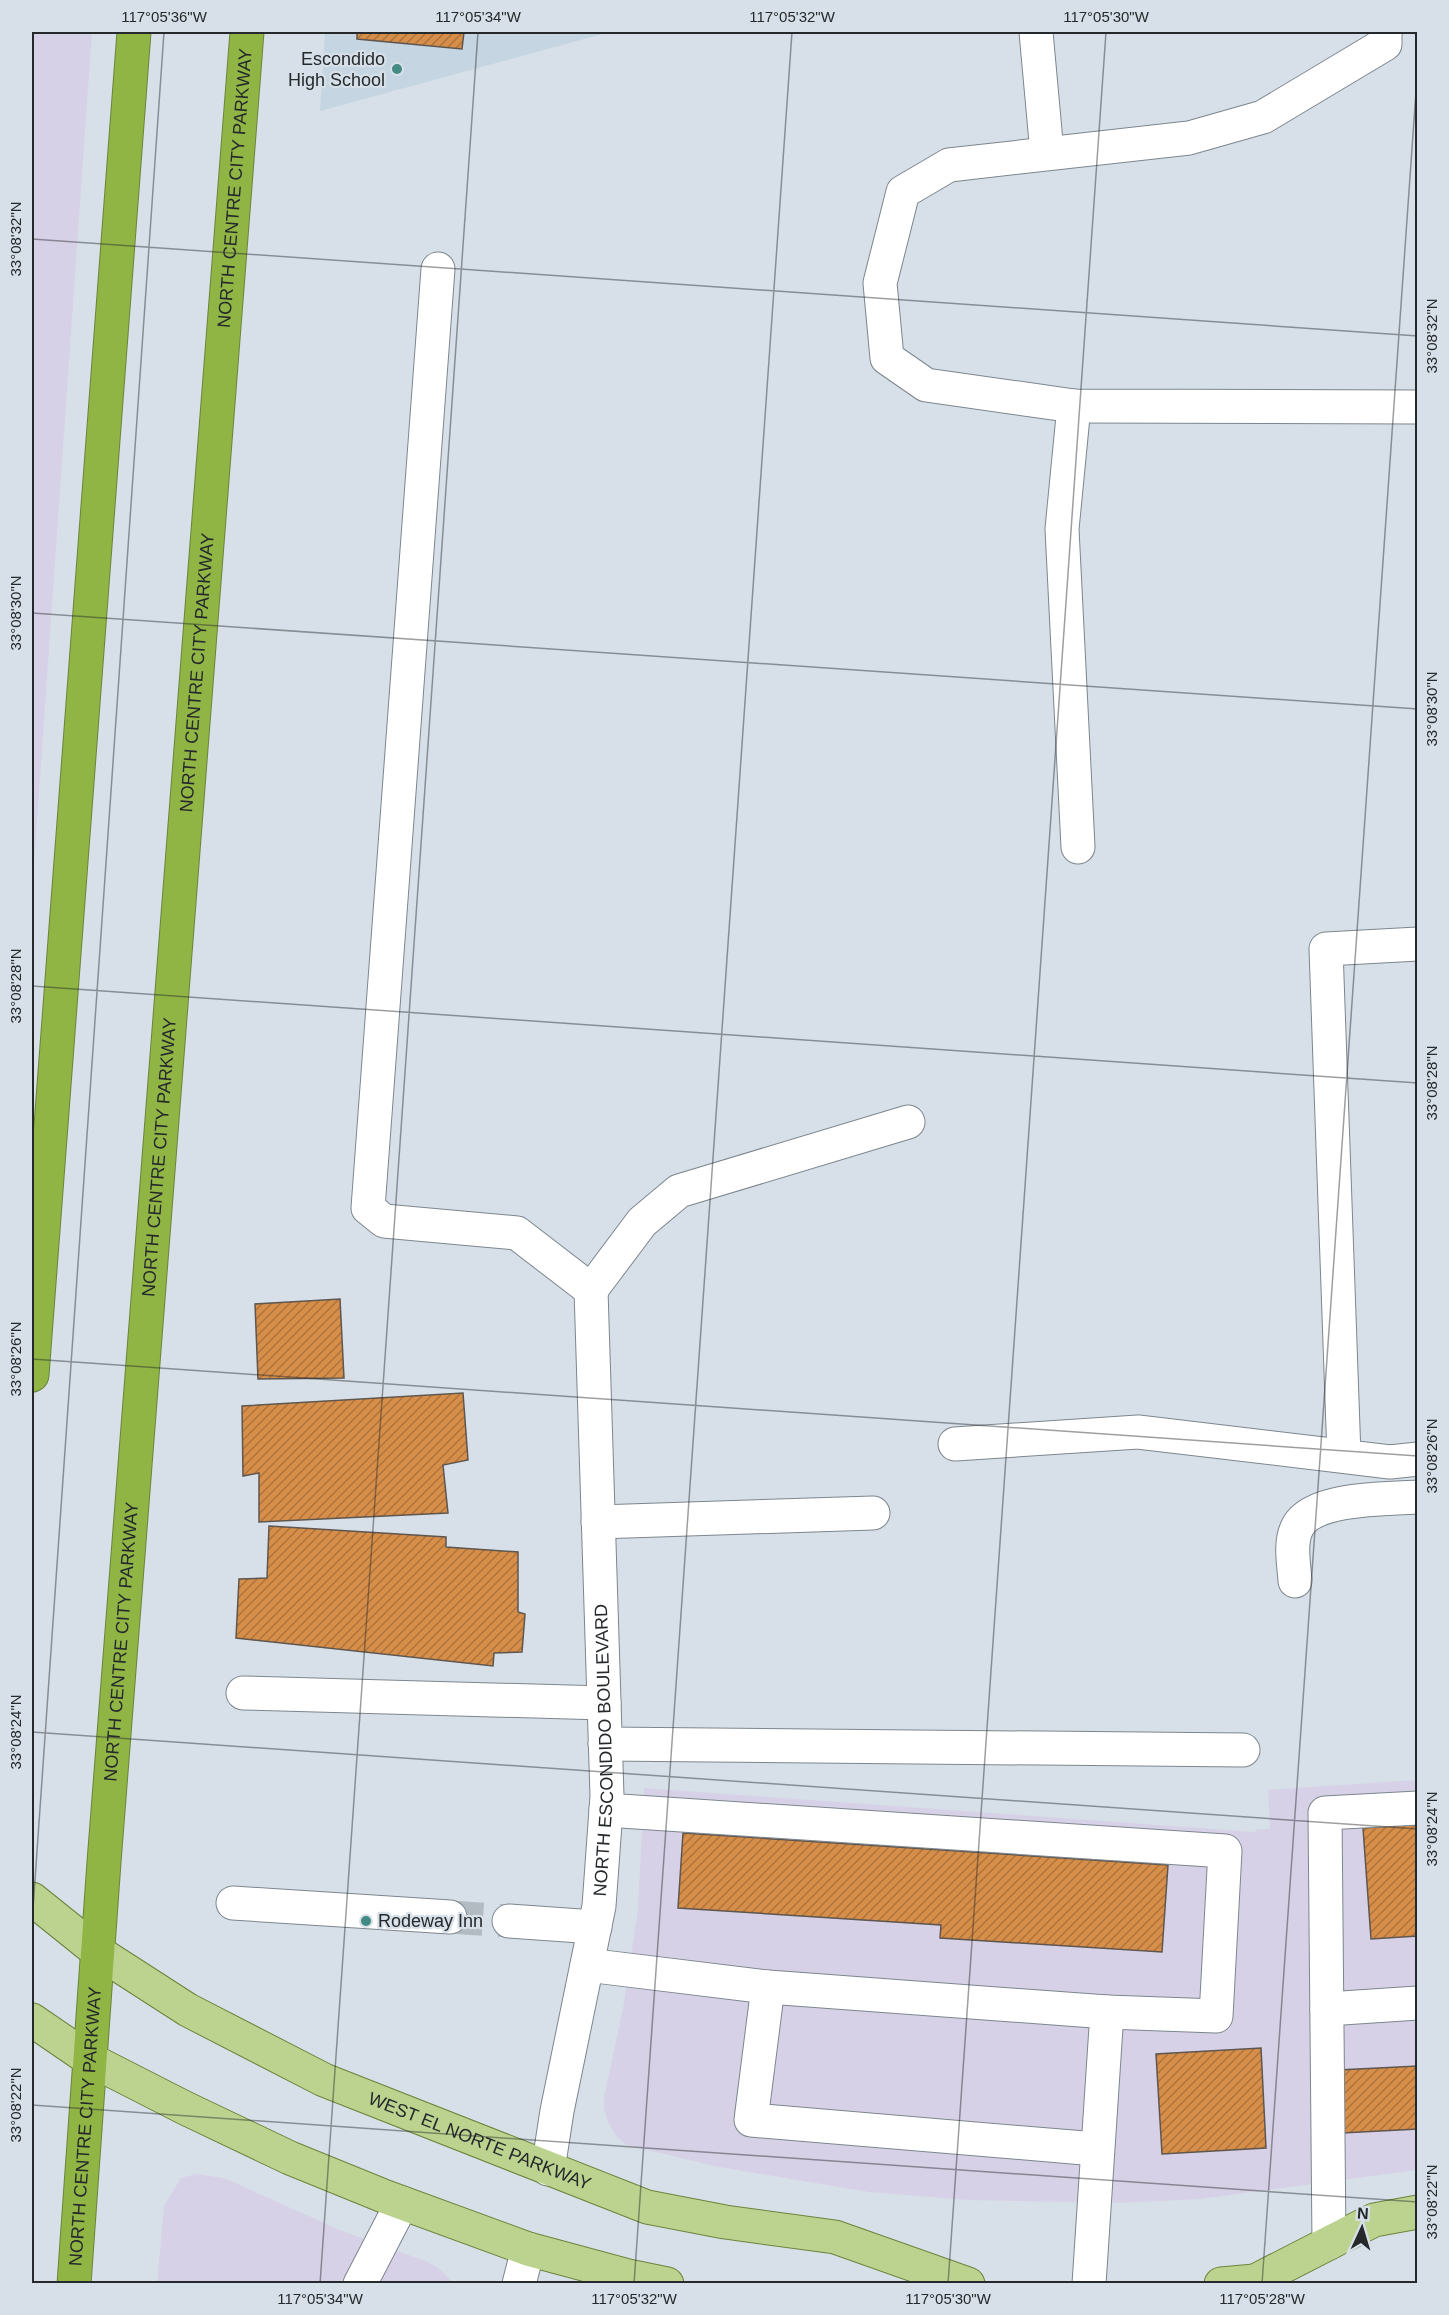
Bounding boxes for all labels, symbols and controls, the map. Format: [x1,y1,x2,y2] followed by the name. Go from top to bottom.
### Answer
[121,8,208,25] text: 117°05'36"W
[435,8,522,25] text: 117°05'34"W
[749,8,836,25] text: 117°05'32"W
[1063,8,1150,25] text: 117°05'30"W
[214,48,256,329] street label: NORTH CENTRE CITY PARKWAY
[288,49,385,90] place label: Escondido High School
[390,62,404,76] marker: Escondido High School
[7,201,24,277] text: 33°08'32"N
[1423,298,1440,374] text: 33°08'32"N
[176,532,218,813] street label: NORTH CENTRE CITY PARKWAY
[7,575,24,651] text: 33°08'30"N
[1423,671,1440,747] text: 33°08'30"N
[7,948,24,1024] text: 33°08'28"N
[138,1017,180,1298] street label: NORTH CENTRE CITY PARKWAY
[1423,1045,1440,1121] text: 33°08'28"N
[7,1321,24,1397] text: 33°08'26"N
[1423,1418,1440,1494] text: 33°08'26"N
[100,1501,142,1782] street label: NORTH CENTRE CITY PARKWAY
[590,1604,617,1897] street label: NORTH ESCONDIDO BOULEVARD
[7,1694,24,1770] text: 33°08'24"N
[1423,1791,1440,1867] text: 33°08'24"N
[378,1911,483,1931] place label: Rodeway Inn
[359,1914,373,1928] marker: Rodeway Inn
[65,1986,105,2267] street label: NORTH CENTRE CITY PARKWAY
[7,2067,24,2143] text: 33°08'22"N
[366,2088,594,2194] street label: WEST EL NORTE PARKWAY
[1423,2164,1440,2240] text: 33°08'22"N
[1332,2198,1392,2258] north arrow
[1357,2205,1369,2222] text: N
[277,2290,364,2307] text: 117°05'34"W
[591,2290,678,2307] text: 117°05'32"W
[905,2290,992,2307] text: 117°05'30"W
[1219,2290,1306,2307] text: 117°05'28"W

